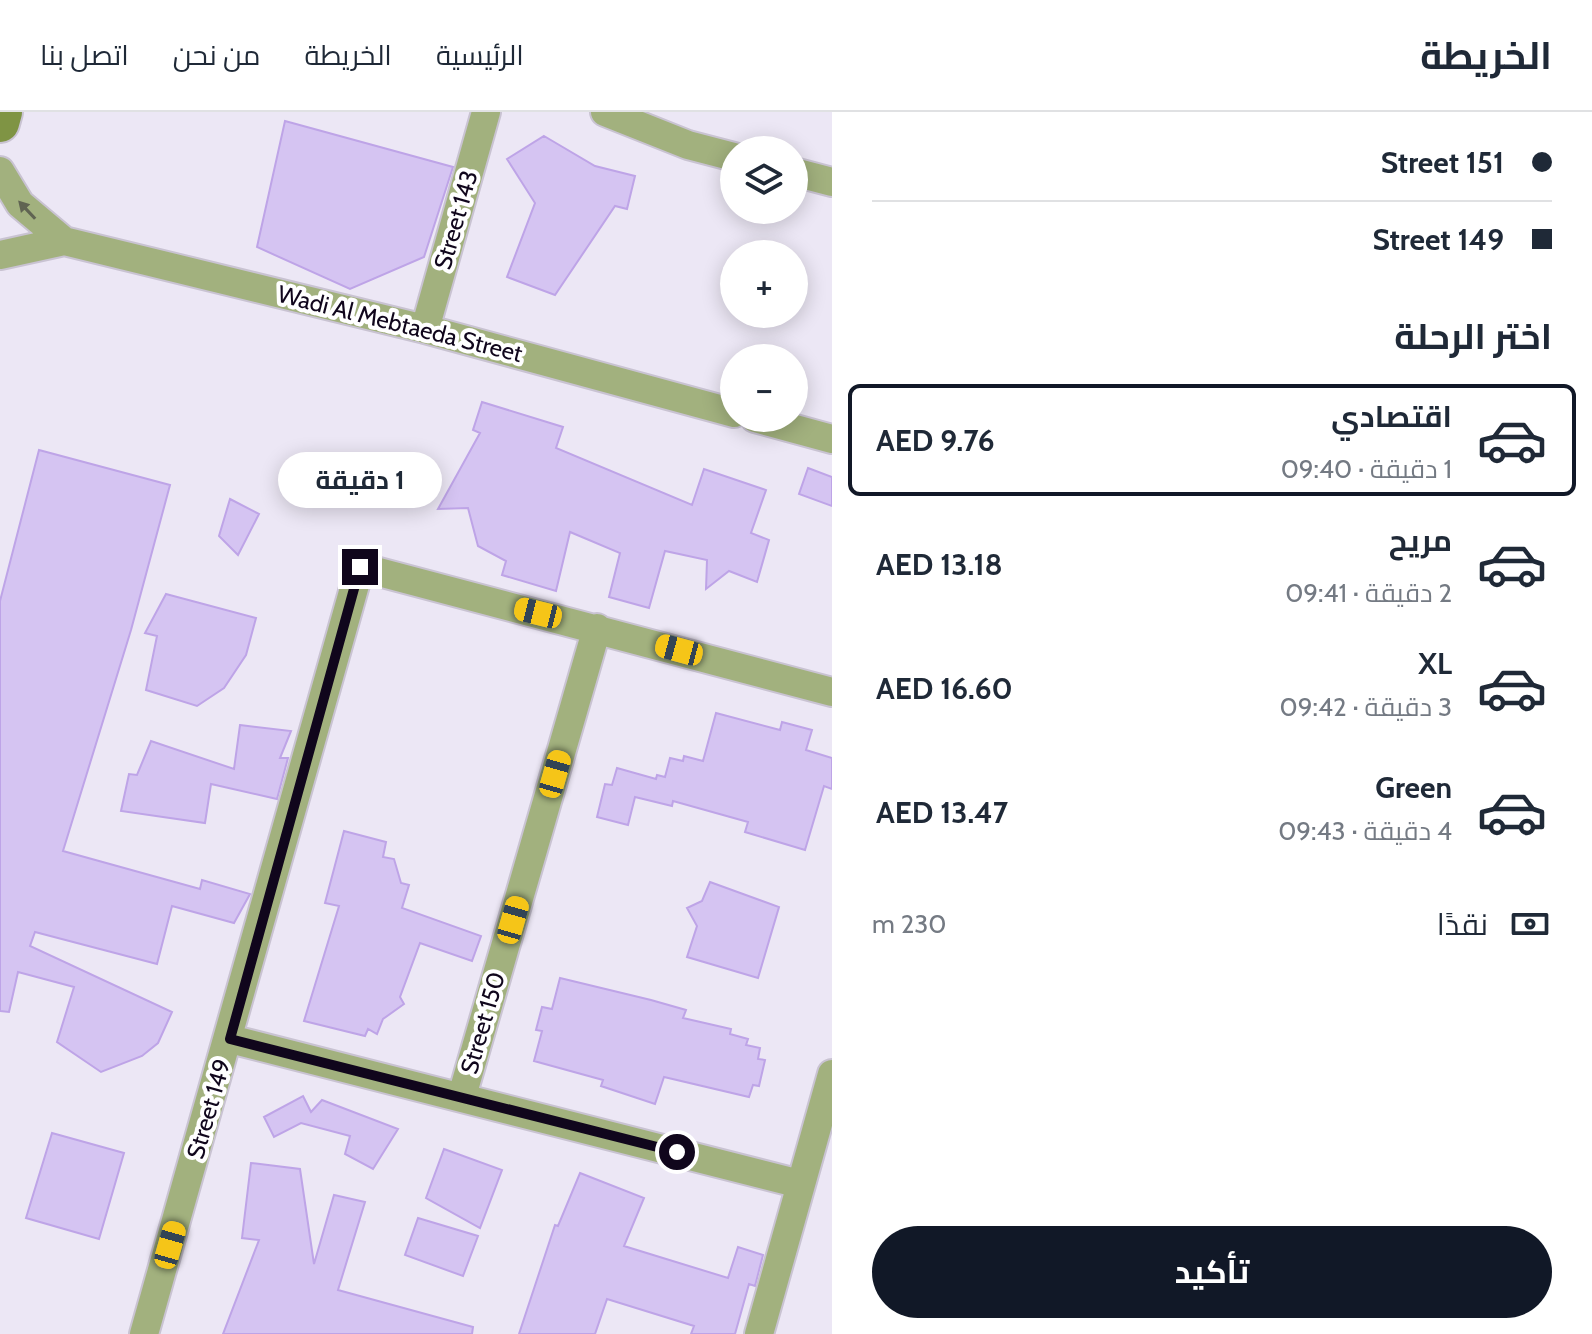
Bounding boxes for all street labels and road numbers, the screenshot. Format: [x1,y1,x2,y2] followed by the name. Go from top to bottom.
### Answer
[428,167,483,273] street label: Street 143
[275,279,526,368] street label: Wadi Al Mebtaeda Street
[454,969,511,1077] street label: Street 150
[180,1056,237,1162] street label: Street 149

